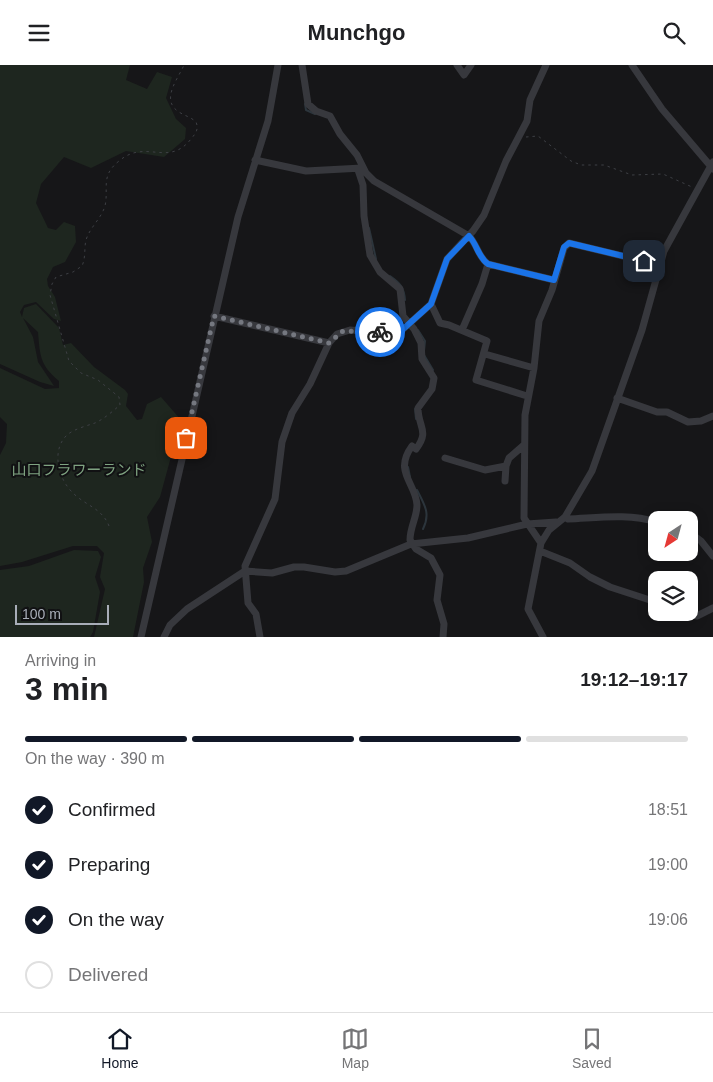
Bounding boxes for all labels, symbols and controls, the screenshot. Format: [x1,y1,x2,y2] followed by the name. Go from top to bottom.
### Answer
[25,19,53,47] icon: menu
[660,19,688,47] icon: search
[308,20,405,45] text: Munchgo
[623,240,665,282] pin
[630,247,658,275] icon: home
[355,307,405,357] courier
[366,318,394,346] icon: bike
[165,417,207,459] pin
[172,424,200,452] icon: bag
[11,461,147,478] park label: 山口フラワーランド
[648,511,698,561] north arrow
[648,511,698,621] map controls
[648,571,698,621] button: layers
[15,602,109,625] scale bar
[22,606,61,622] text: 100 m
[25,652,96,669] text: Arriving in
[580,669,688,690] text: 19:12–19:17
[25,671,109,707] text: 3 min
[25,750,165,767] text: On the way · 390 m
[25,796,53,824] icon: check
[68,799,156,820] text: Confirmed
[648,801,688,818] text: 18:51
[25,851,53,879] icon: check
[68,854,150,875] text: Preparing
[648,856,688,873] text: 19:00
[25,906,53,934] icon: check
[68,909,164,930] text: On the way
[648,911,688,928] text: 19:06
[68,964,148,985] text: Delivered
[101,1025,139,1071] tab: Home
[341,1025,369,1071] tab: Map
[572,1025,612,1071] tab: Saved

